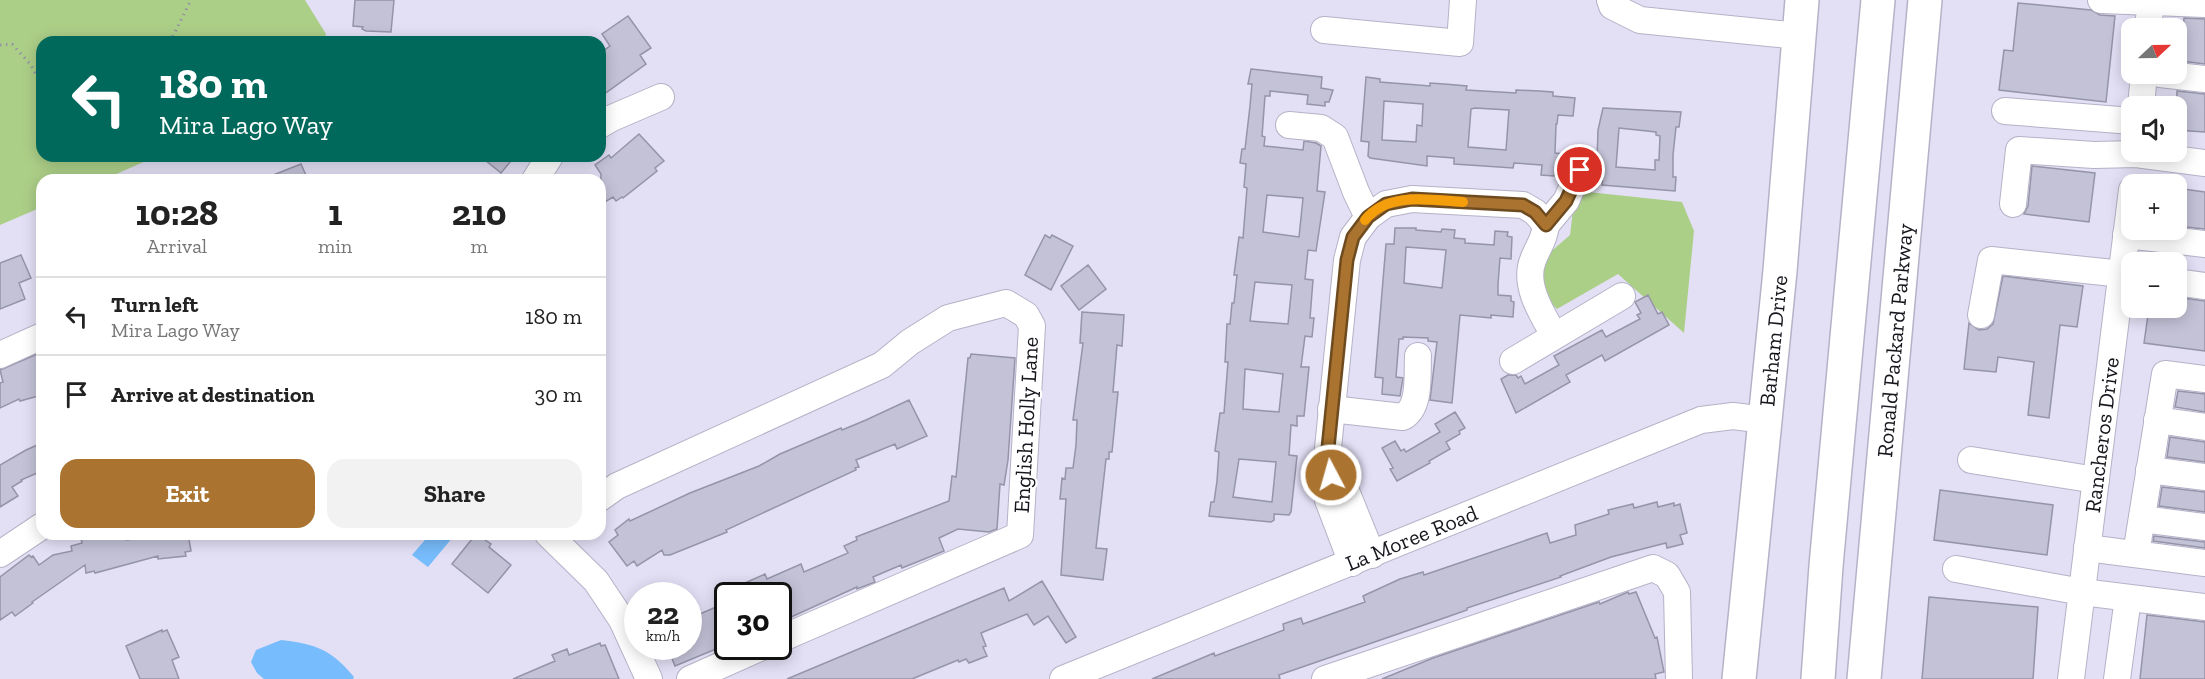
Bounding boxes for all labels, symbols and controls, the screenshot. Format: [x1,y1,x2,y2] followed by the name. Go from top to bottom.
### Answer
[2121,18,2187,84] north arrow
[2121,18,2187,318] map controls
[159,58,267,109] text: 180 m
[60,60,138,138] icon: left
[2121,96,2187,162] button: sound
[159,109,333,141] text: Mira Lago Way
[1554,144,1605,195] pin
[1563,153,1596,186] icon: arrive
[2121,174,2187,240] button: +
[136,191,218,234] text: 10:28
[328,191,342,234] text: 1
[452,191,506,234] text: 210
[1870,222,1918,458] street label: Ronald Packard Parkway
[147,234,207,258] text: Arrival
[318,234,352,258] text: min
[471,234,488,258] text: m
[2121,252,2187,318] button: −
[1753,274,1793,408] street label: Barham Drive
[111,291,198,318] text: Turn left
[60,300,93,333] icon: left
[525,303,582,330] text: 180 m
[111,318,240,342] text: Mira Lago Way
[1008,336,1044,514] street label: English Holly Lane
[2078,355,2125,514] street label: Rancheros Drive
[60,378,93,411] icon: arrive
[111,381,314,408] text: Arrive at destination
[535,381,582,408] text: 30 m
[1299,443,1363,507] position arrow
[60,459,315,528] button: Exit
[327,459,582,528] button: Share
[1341,499,1481,576] street label: La Moree Road
[714,582,792,660] speed limit sign: 30
[647,596,679,632] text: 22
[646,627,680,645] text: km/h

